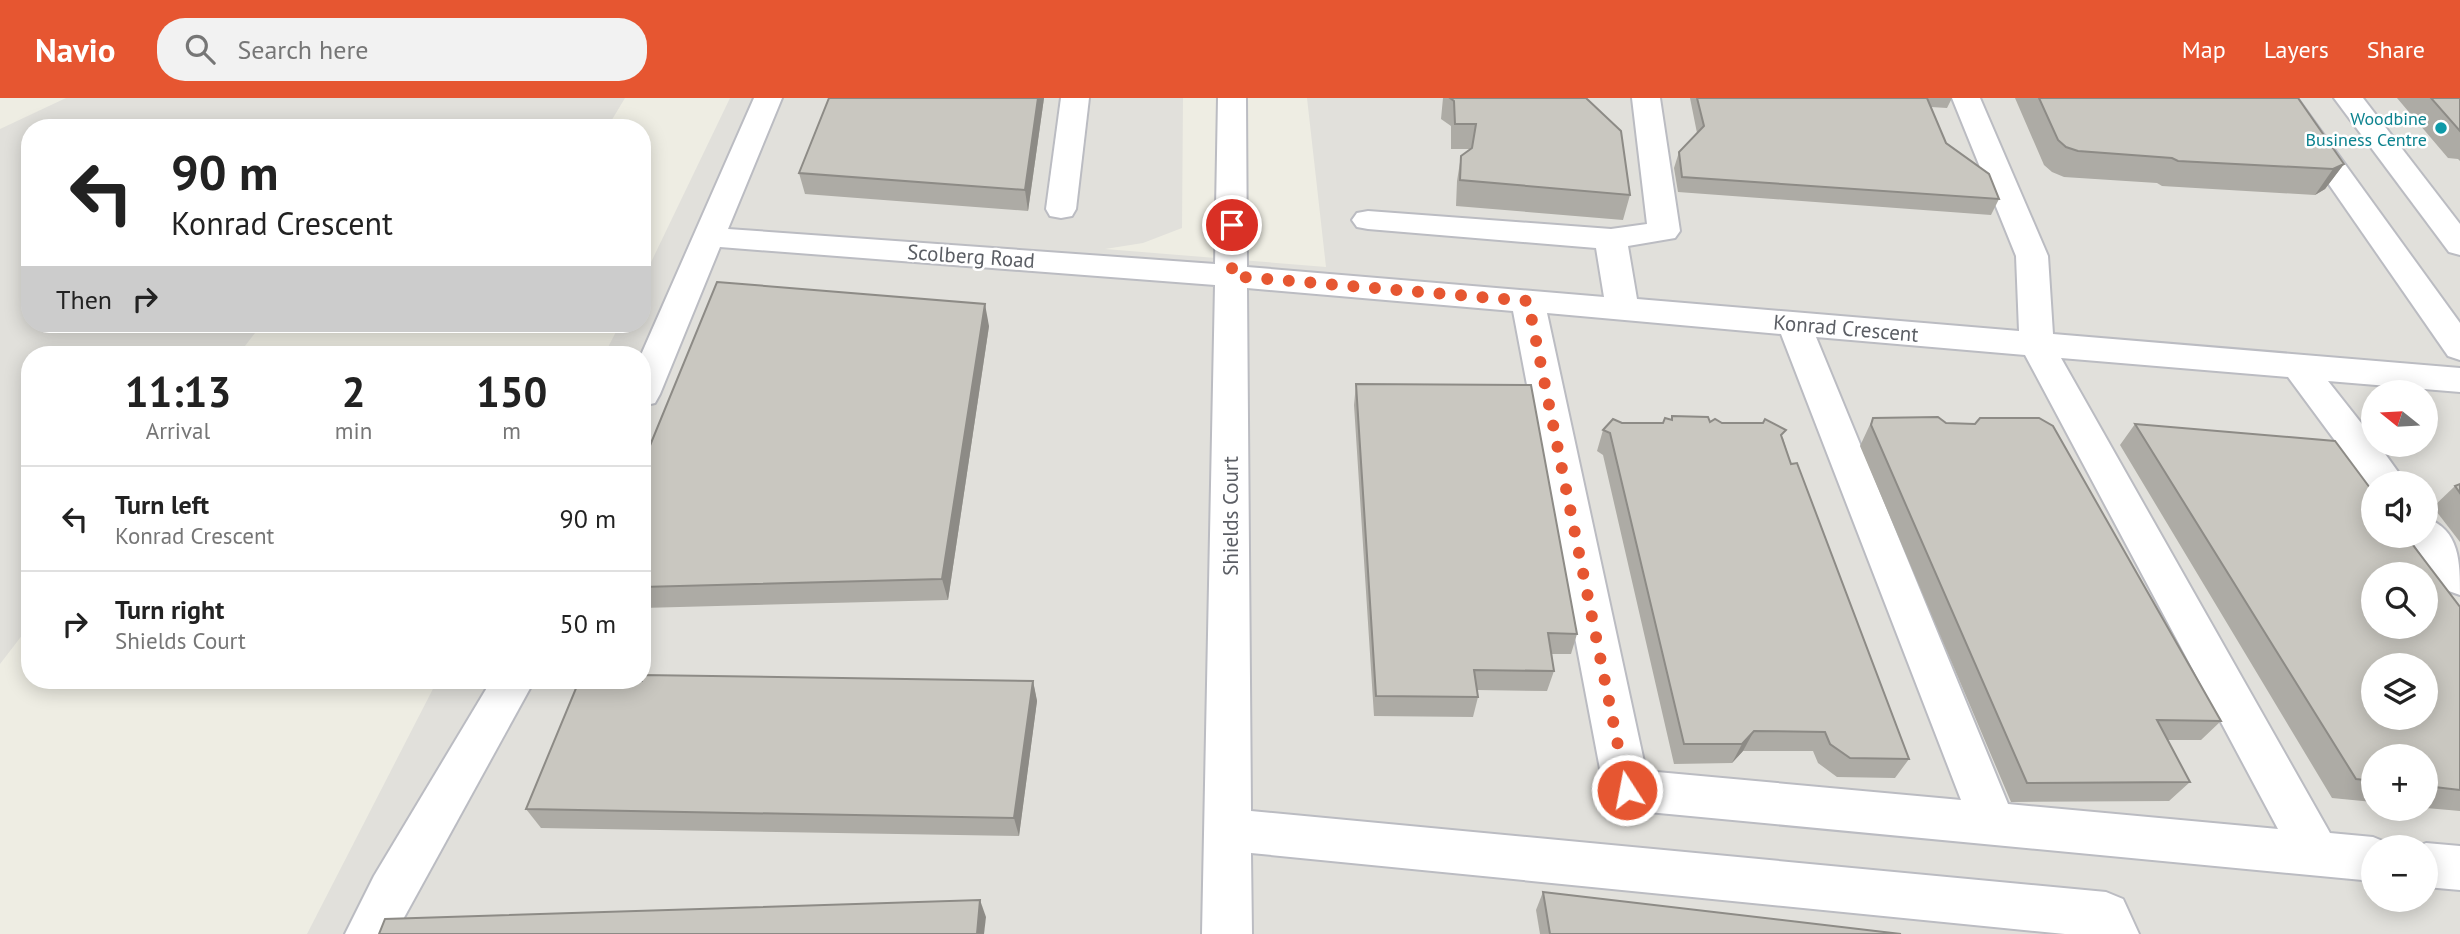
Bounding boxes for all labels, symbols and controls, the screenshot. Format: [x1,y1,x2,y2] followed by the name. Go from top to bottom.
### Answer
[157,18,647,81] search box
[35,28,115,71] text: Navio
[181,30,219,68] icon: search
[237,33,369,66] text: Search here
[2182,34,2226,65] text: Map
[2264,34,2329,65] text: Layers
[2367,34,2425,65] text: Share
[2305,107,2427,151] place label: Woodbine Business Centre
[2433,120,2449,136] marker: Woodbine Business Centre
[171,140,278,204] text: 90 m
[56,147,147,238] icon: left
[1202,195,1262,255] pin
[171,202,393,244] text: Konrad Crescent
[1213,206,1251,244] icon: arrive
[906,238,1036,274] street label: Scolberg Road
[126,280,164,318] icon: right
[56,283,112,316] text: Then
[1772,308,1920,348] street label: Konrad Crescent
[125,364,231,419] text: 11:13
[342,364,365,419] text: 2
[476,364,547,419] text: 150
[2361,380,2438,457] north arrow
[2361,380,2438,912] map controls
[146,416,210,445] text: Arrival
[335,416,372,445] text: min
[502,416,521,445] text: m
[1217,456,1244,576] street label: Shields Court
[2361,471,2438,548] button: sound
[115,488,209,521] text: Turn left
[56,500,94,538] icon: left
[560,502,616,535] text: 90 m
[115,521,274,550] text: Konrad Crescent
[2361,562,2438,639] button: search
[115,593,224,626] text: Turn right
[56,605,94,643] icon: right
[560,607,616,640] text: 50 m
[115,626,246,655] text: Shields Court
[2361,653,2438,730] button: layers
[2361,744,2438,821] button: +
[1590,753,1664,827] position arrow
[2361,835,2438,912] button: −

